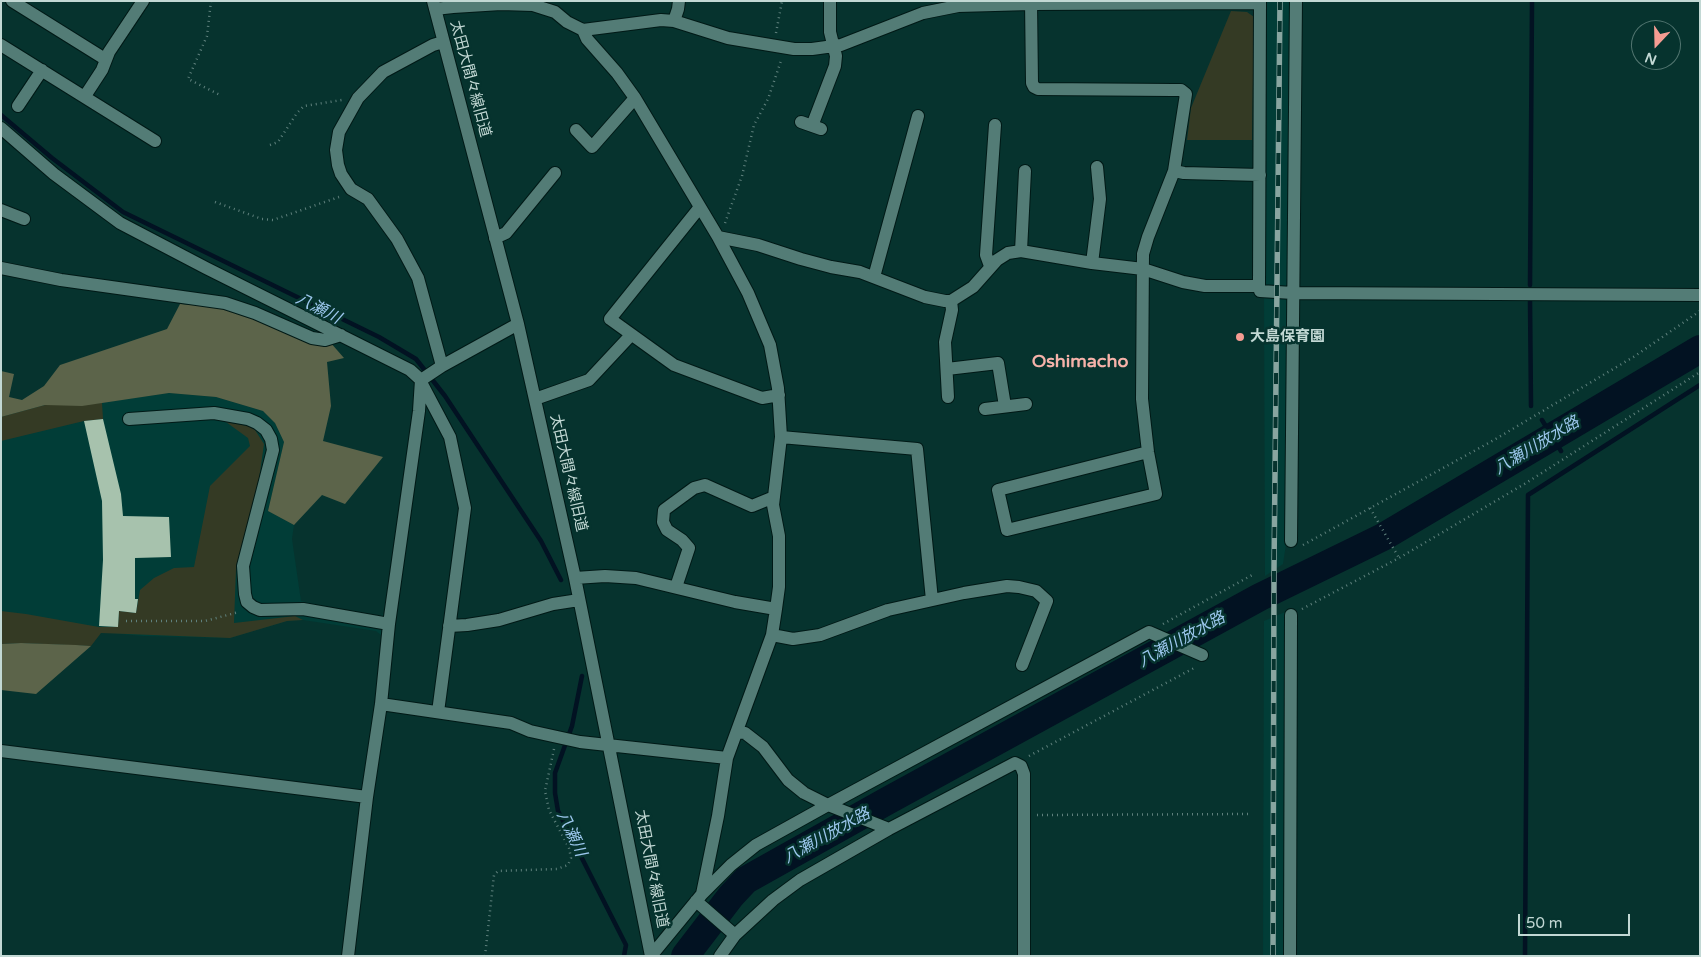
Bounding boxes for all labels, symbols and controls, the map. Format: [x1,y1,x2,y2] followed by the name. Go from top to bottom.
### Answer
[446,19,494,139] street label: 太田大間々線旧道
[1631,20,1681,70] north arrow
[1643,49,1659,68] text: N
[292,290,344,328] water label: 八瀬川
[1250,328,1325,346] place label: 大島保育園
[1234,331,1246,343] marker: 大島保育園
[1032,351,1128,373] district label: Oshimacho
[546,413,590,533] street label: 太田大間々線旧道
[1491,413,1583,479] water label: 八瀬川放水路
[1135,608,1229,672] water label: 八瀬川放水路
[780,804,874,868] water label: 八瀬川放水路
[552,808,590,860] water label: 八瀬川
[631,808,671,930] street label: 太田大間々線旧道
[1521,904,1634,936] scale bar
[1526,914,1563,932] text: 50 m

